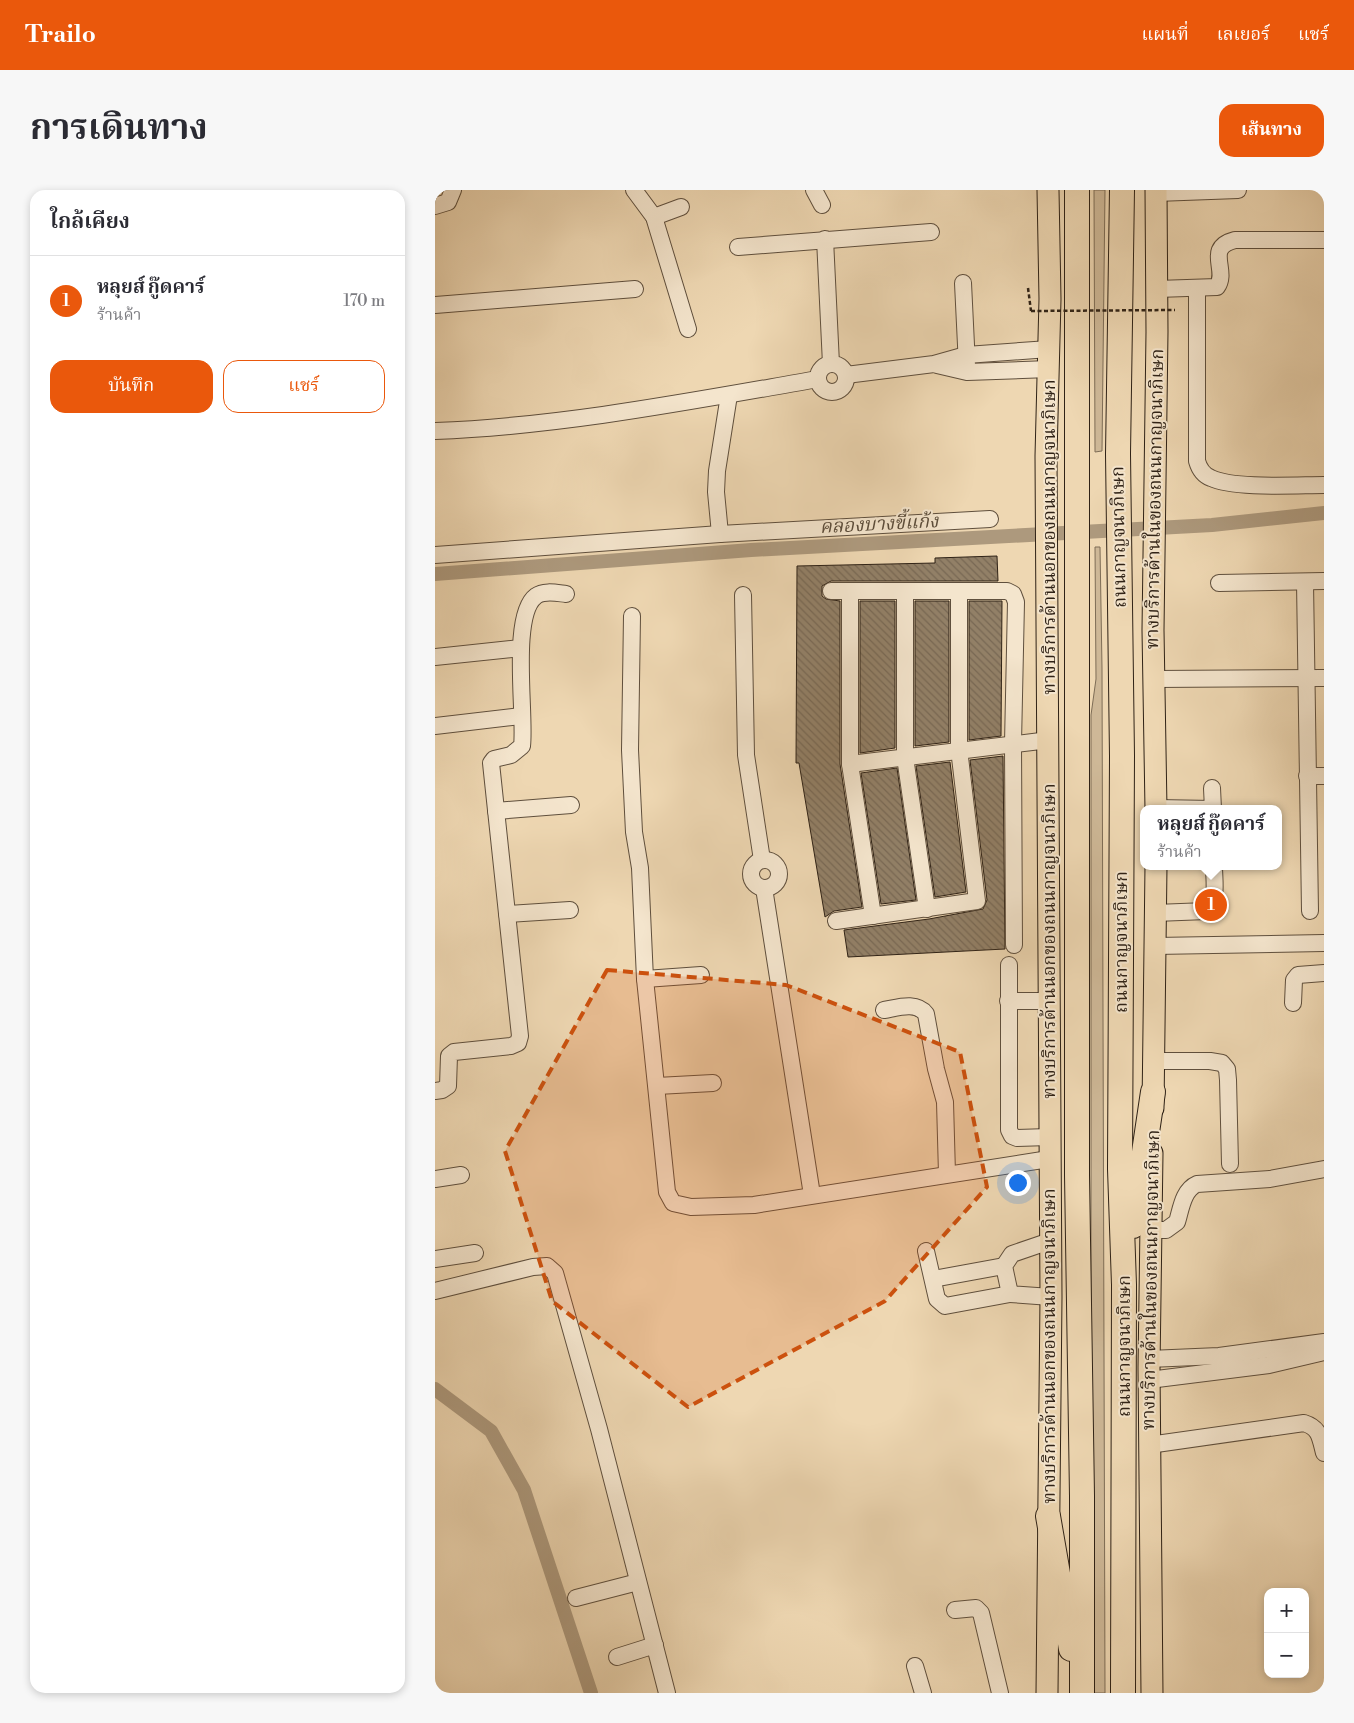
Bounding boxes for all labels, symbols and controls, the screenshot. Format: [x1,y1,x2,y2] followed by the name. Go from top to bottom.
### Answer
[25,20,96,50] text: Trailo
[1141,23,1189,46] text: แผนที่
[1217,23,1270,46] text: เลเยอร์
[1298,23,1329,46] text: แชร์
[1219,104,1324,157] button: เส้นทาง
[30,107,208,150] text: การเดินทาง
[50,209,130,235] text: ใกล้เคียง
[97,275,204,299] text: หลุยส์ กู๊ดคาร์
[62,291,70,311] text: 1
[343,291,385,311] text: 170 m
[97,305,141,325] text: ร้านค้า
[1140,349,1169,649] street label: ทางบริการด้านในของถนนกาญจนาภิเษก
[50,360,213,413] button: บันทึก
[223,360,385,413] button: แชร์
[1038,379,1061,695] street label: ทางบริการด้านนอกของถนนกาญจนาภิเษก
[1106,466,1132,608] street label: ถนนกาญจนาภิเษก
[819,506,941,539] water label: คลองบางขี้แก้ง
[1038,783,1061,1099] street label: ทางบริการด้านนอกของถนนกาญจนาภิเษก
[1140,805,1282,870] popup
[1157,812,1265,836] text: หลุยส์ กู๊ดคาร์
[1157,842,1202,862] text: ร้านค้า
[1110,871,1133,1013] street label: ถนนกาญจนาภิเษก
[1195,886,1227,924] pin: 1
[1136,1130,1165,1430] street label: ทางบริการด้านในของถนนกาญจนาภิเษก
[1005,1170,1031,1196] your location
[1038,1188,1061,1504] street label: ทางบริการด้านนอกของถนนกาญจนาภิเษก
[1113,1275,1136,1417] street label: ถนนกาญจนาภิเษก
[1264,1588,1309,1678] map controls
[1264,1588,1309,1633] button: +
[1264,1633,1309,1678] button: −

